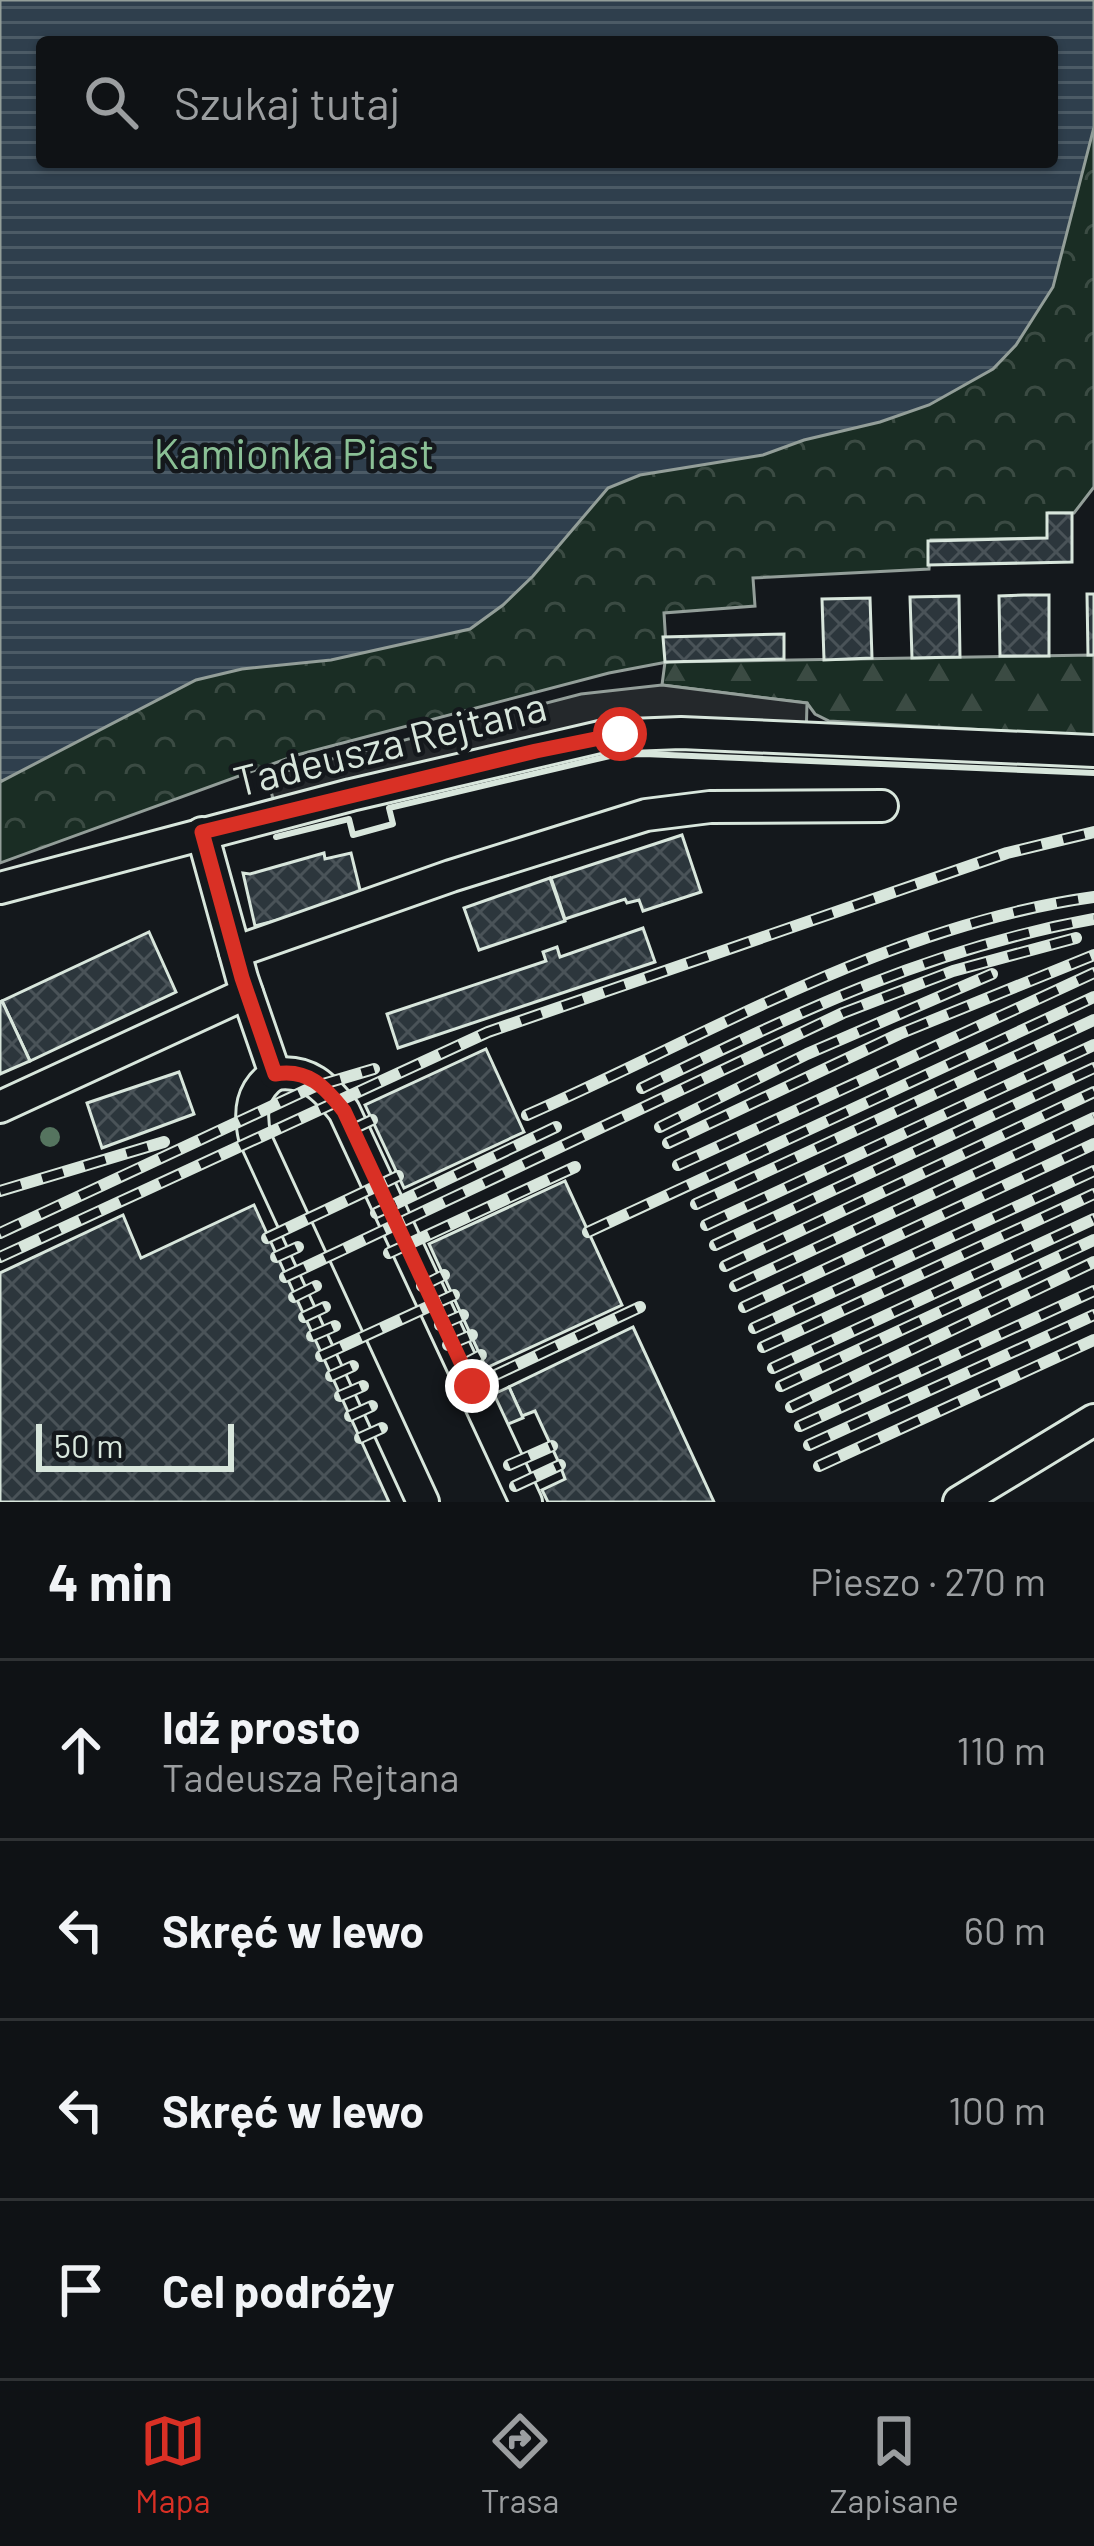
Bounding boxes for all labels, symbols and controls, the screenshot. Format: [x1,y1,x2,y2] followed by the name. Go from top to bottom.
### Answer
[36,36,1058,168] search box
[78,69,144,135] icon: search
[174,75,401,129] text: Szukaj tutaj
[153,427,435,477] park label: Kamionka Piast
[228,679,551,806] street label: Tadeusza Rejtana
[593,707,647,761] route start
[445,1359,499,1413] route end
[36,1418,234,1471] scale bar
[54,1425,124,1465] text: 50 m
[48,1550,173,1611] text: 4 min
[810,1557,1046,1604] text: Pieszo · 270 m
[162,1699,361,1753] text: Idź prosto
[48,1717,114,1783] icon: ahead
[956,1726,1046,1773] text: 110 m
[162,1753,460,1800] text: Tadeusza Rejtana
[48,1897,114,1963] icon: left
[162,1903,424,1957] text: Skręć w lewo
[964,1906,1046,1953] text: 60 m
[48,2077,114,2143] icon: left
[162,2083,424,2137] text: Skręć w lewo
[948,2086,1046,2133] text: 100 m
[48,2257,114,2323] icon: arrive
[162,2263,395,2317] text: Cel podróży
[135,2408,211,2520] tab: Mapa
[481,2408,559,2520] tab: Trasa
[829,2408,959,2520] tab: Zapisane

